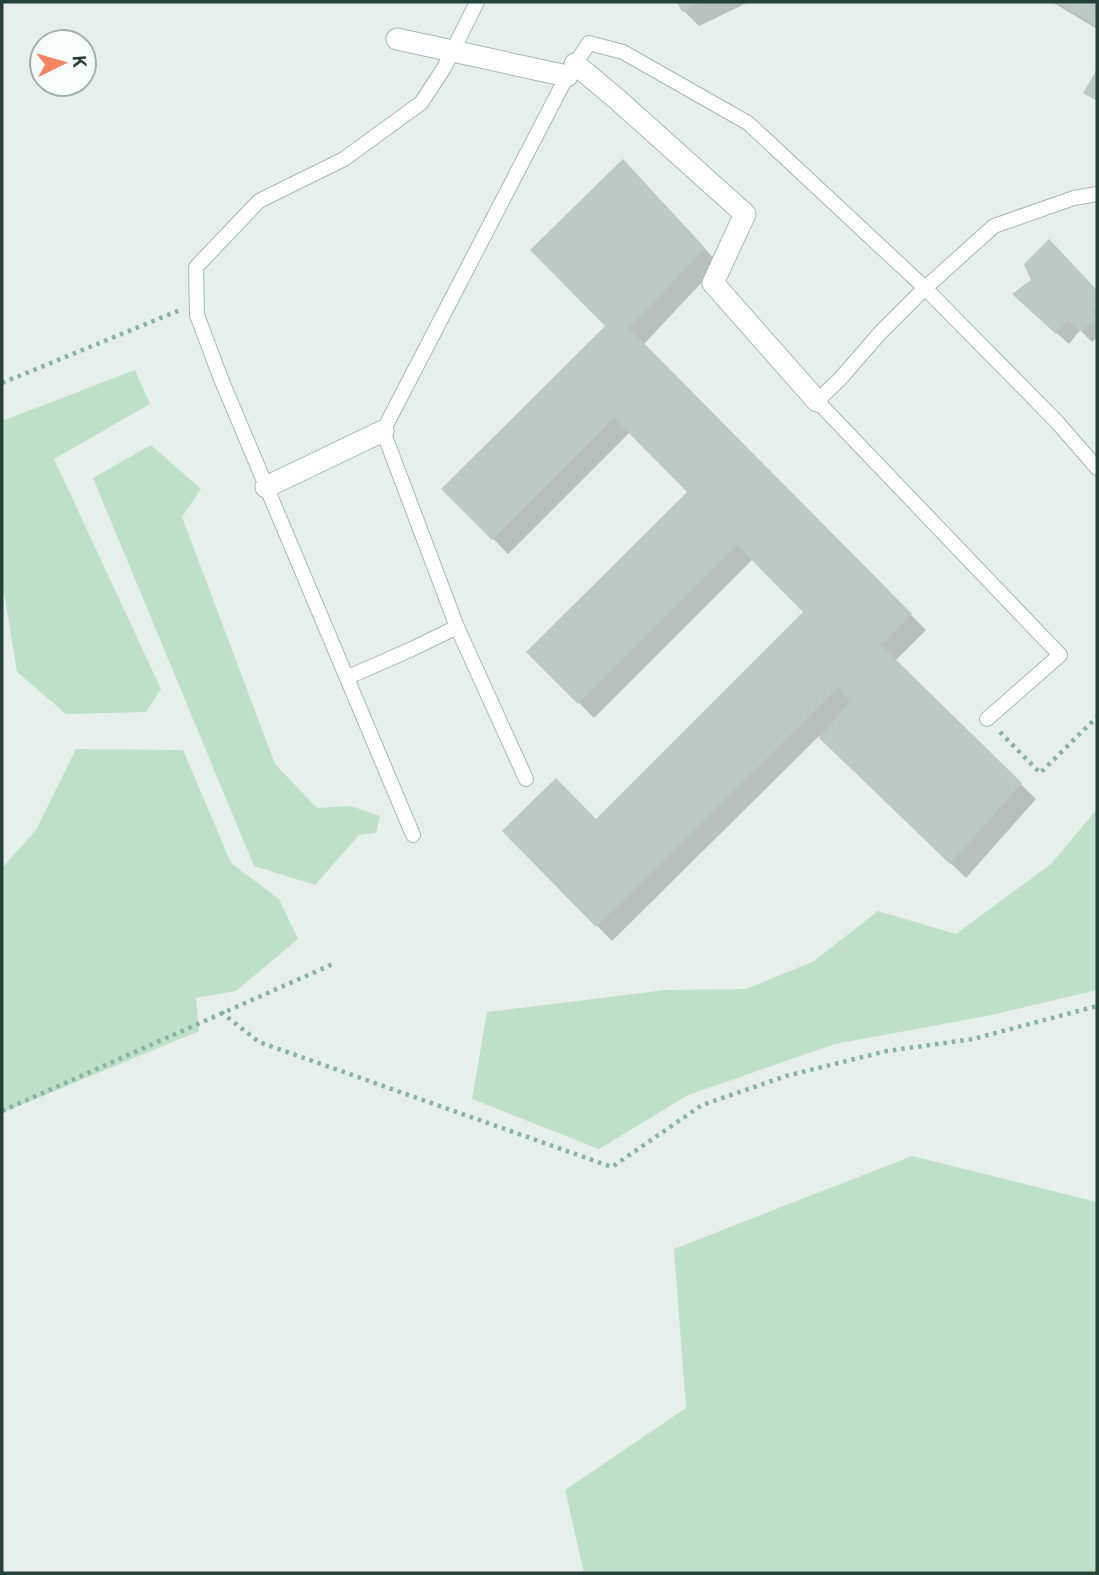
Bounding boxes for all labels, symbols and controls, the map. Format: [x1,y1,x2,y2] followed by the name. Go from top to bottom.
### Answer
[28,28,98,98] north arrow
[66,54,92,69] text: K

